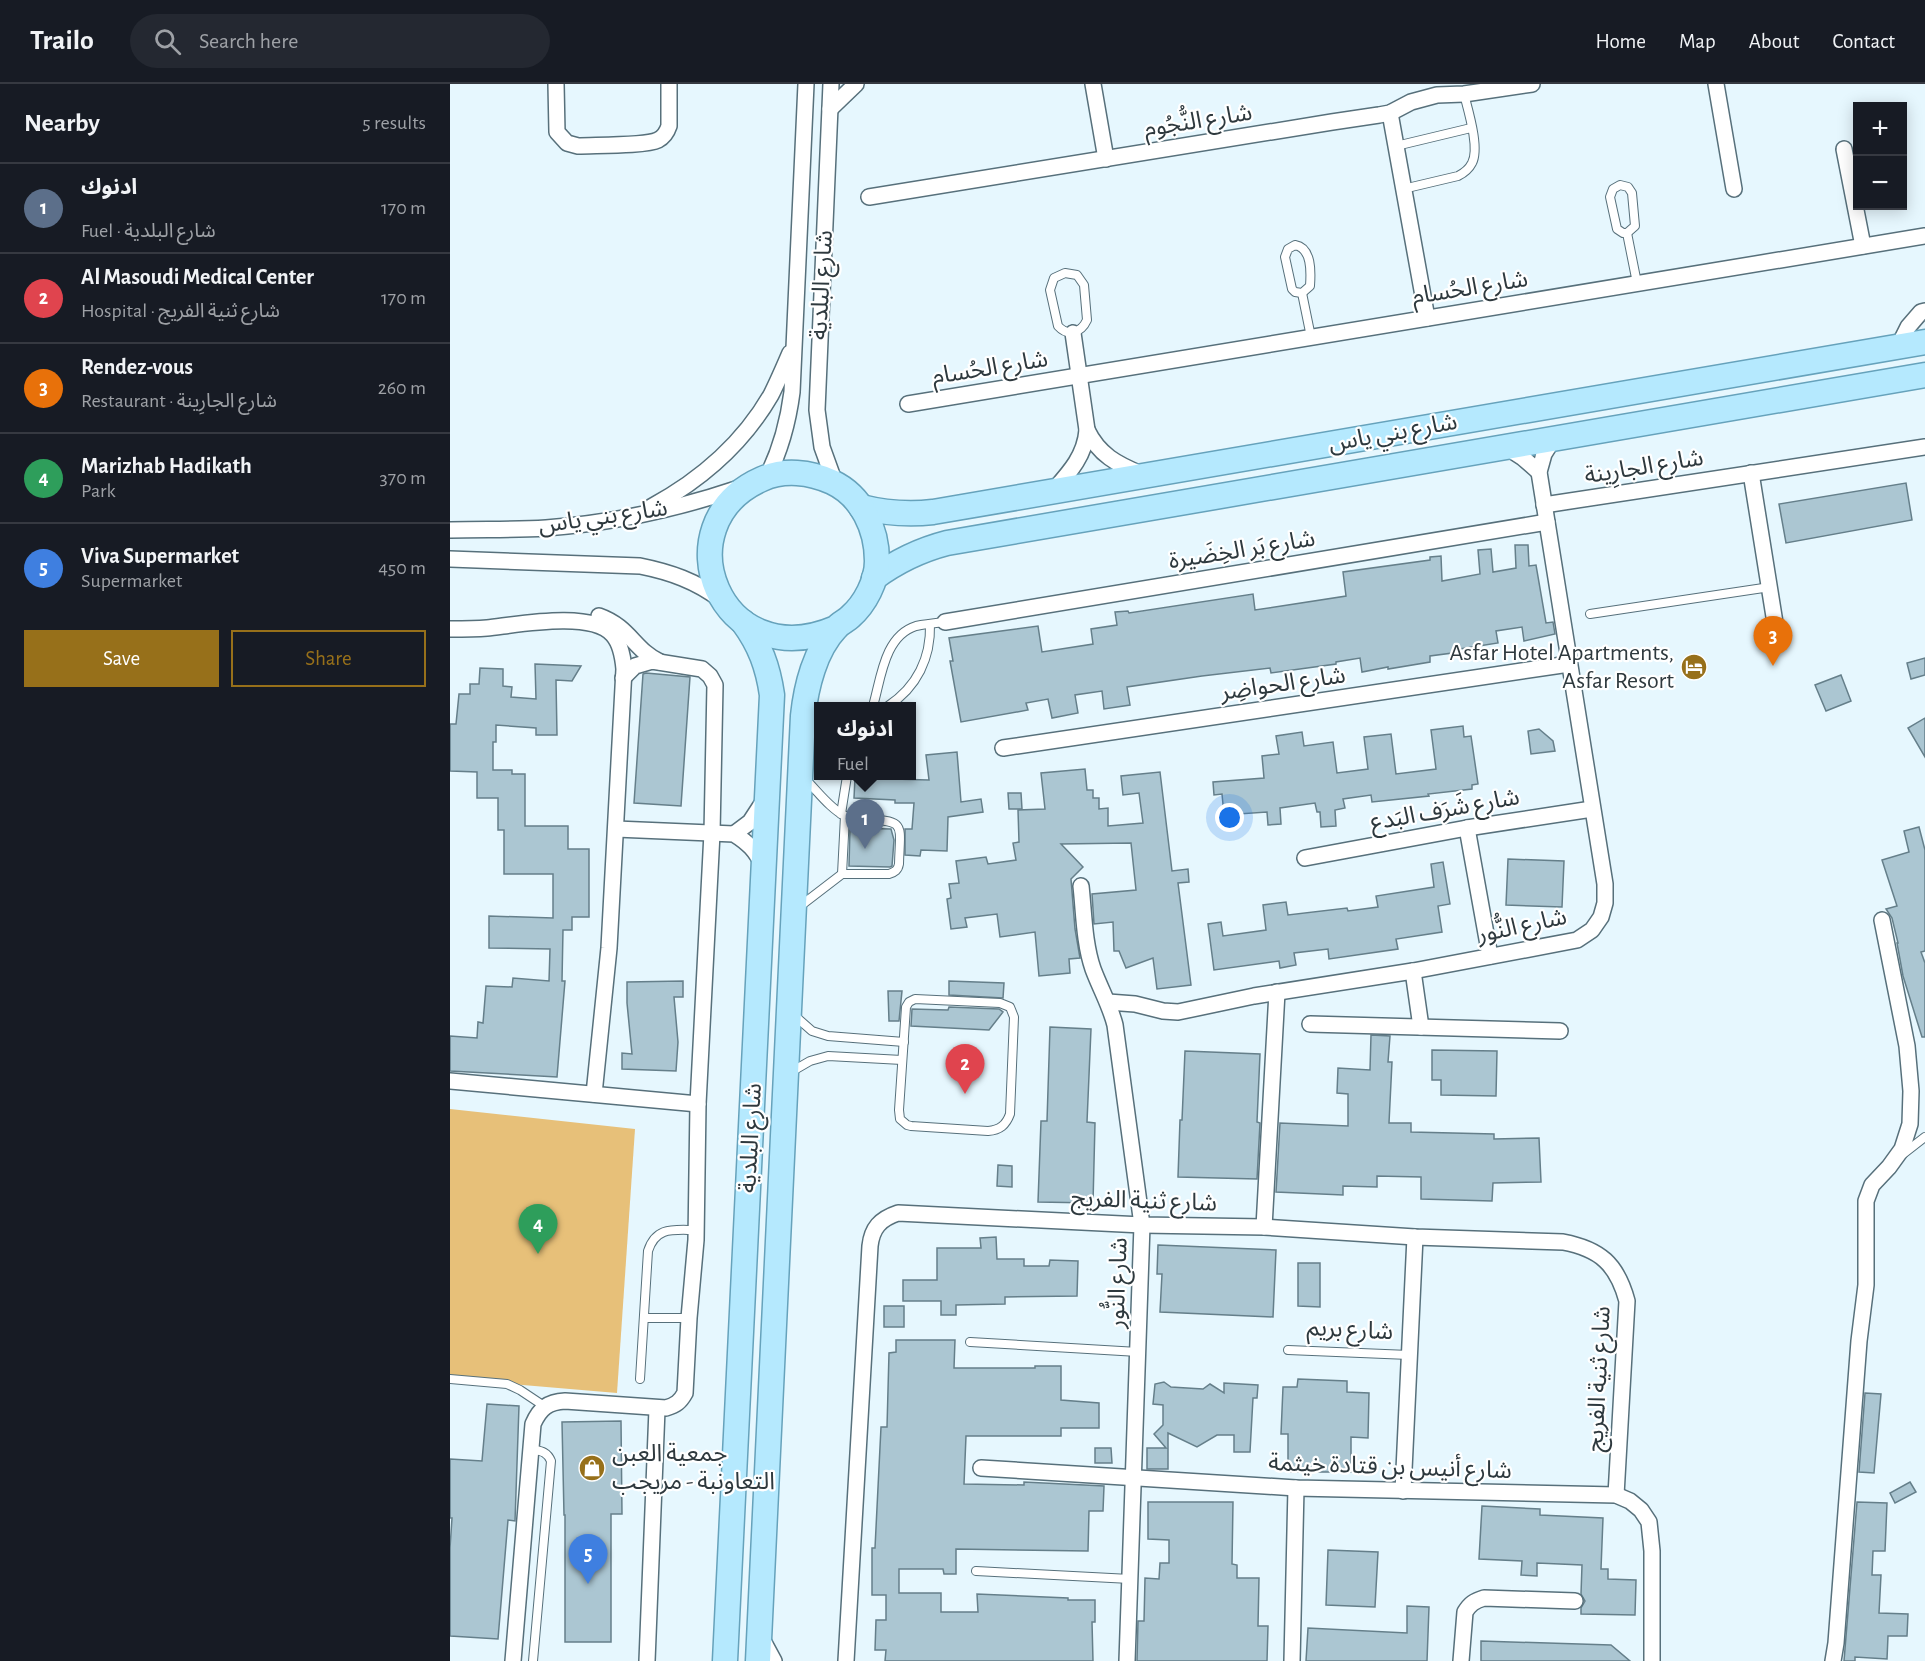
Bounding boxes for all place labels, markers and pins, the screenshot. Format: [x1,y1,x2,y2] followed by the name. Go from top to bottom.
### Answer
[1754,616,1792,666] pin: 3
[1450,641,1674,693] place label: Asfar Hotel Apartments, Asfar Resort
[1679,652,1709,682] hotel icon: Asfar Hotel Apartments, Asfar Resort
[846,800,884,849] pin: 1
[946,1044,984,1094] pin: 2
[518,1204,557,1254] pin: 4
[612,1442,775,1495] place label: جمعية العبن التعاونبة - مريجب
[577,1453,607,1483] shop icon: جمعية العبن التعاونبة - مريجب
[568,1534,608,1584] pin: 5

